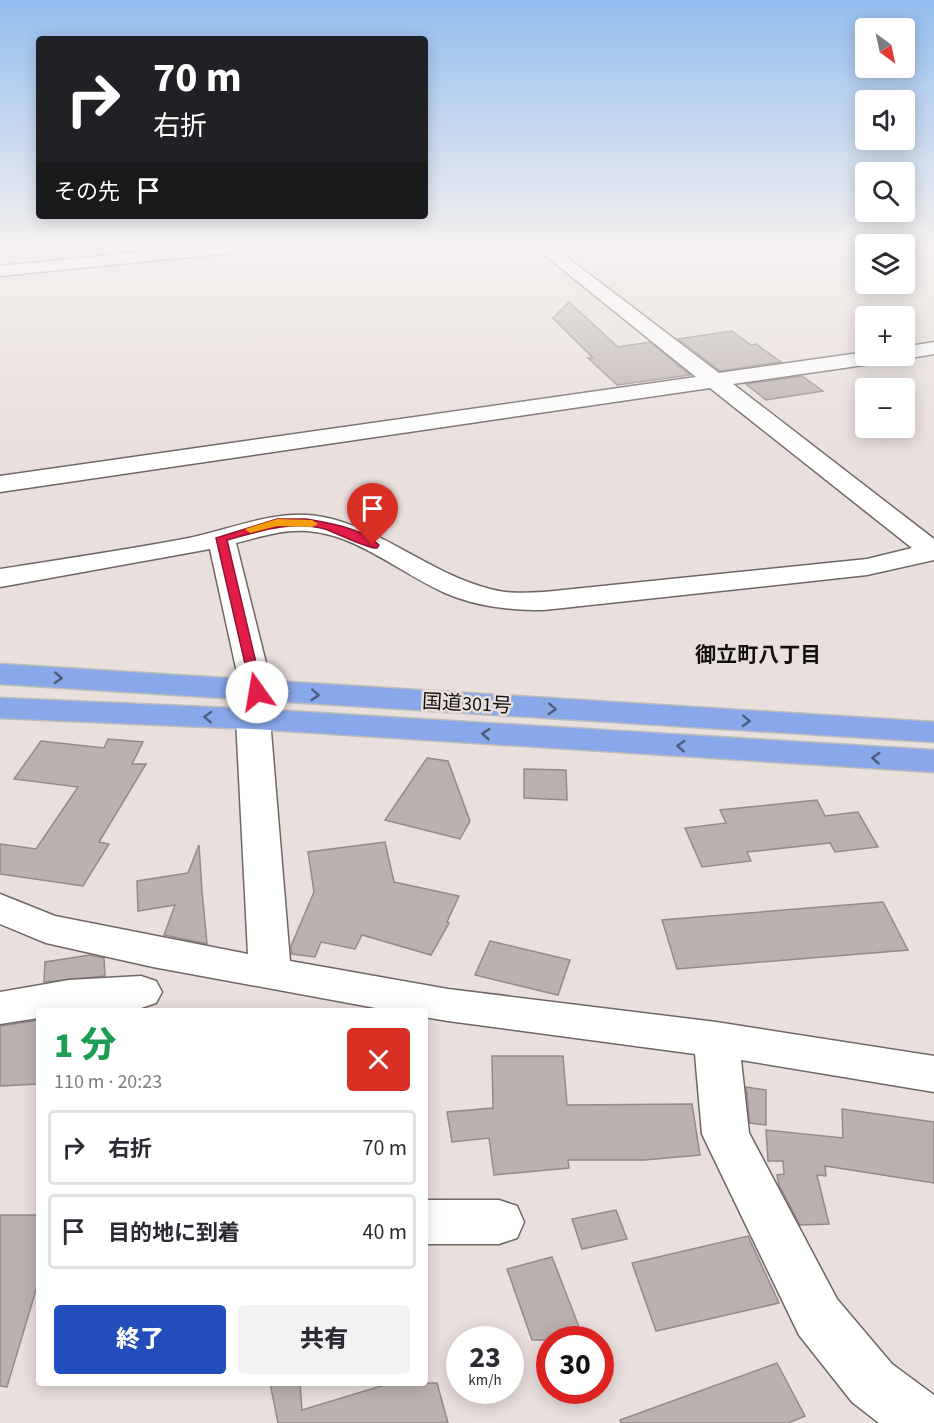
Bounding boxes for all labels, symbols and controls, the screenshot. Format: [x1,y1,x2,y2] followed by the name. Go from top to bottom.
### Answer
[855,18,915,78] north arrow
[855,18,915,438] map controls
[153,48,242,108] text: 70 m
[54,60,132,138] icon: right
[855,90,915,150] button: sound
[153,107,207,146] text: 右折
[855,162,915,222] button: search
[132,174,165,207] icon: arrive
[54,176,120,208] text: その先
[855,234,915,294] button: layers
[855,306,915,366] button: +
[855,378,915,438] button: −
[347,483,398,545] pin
[356,492,389,525] icon: arrive
[695,640,821,670] district label: 御立町八丁目
[225,660,289,724] position arrow
[54,671,63,684] one-way arrow
[311,688,320,701] one-way arrow
[421,688,513,720] street label: 国道301号
[547,702,556,715] one-way arrow
[203,711,212,724] one-way arrow
[742,714,751,727] one-way arrow
[482,727,491,740] one-way arrow
[676,739,685,752] one-way arrow
[871,751,880,764] one-way arrow
[54,1020,116,1071] text: 1 分
[347,1028,410,1091] button: close
[54,1068,162,1096] text: 110 m · 20:23
[57,1131,90,1164] icon: right
[362,1132,407,1164] text: 70 m
[108,1133,152,1165] text: 右折
[57,1215,90,1248] icon: arrive
[362,1216,407,1248] text: 40 m
[108,1217,240,1249] text: 目的地に到着
[54,1305,226,1374] button: 終了
[238,1305,410,1374] button: 共有
[536,1326,614,1404] speed limit sign: 30
[469,1336,501,1379] text: 23
[468,1370,502,1391] text: km/h

